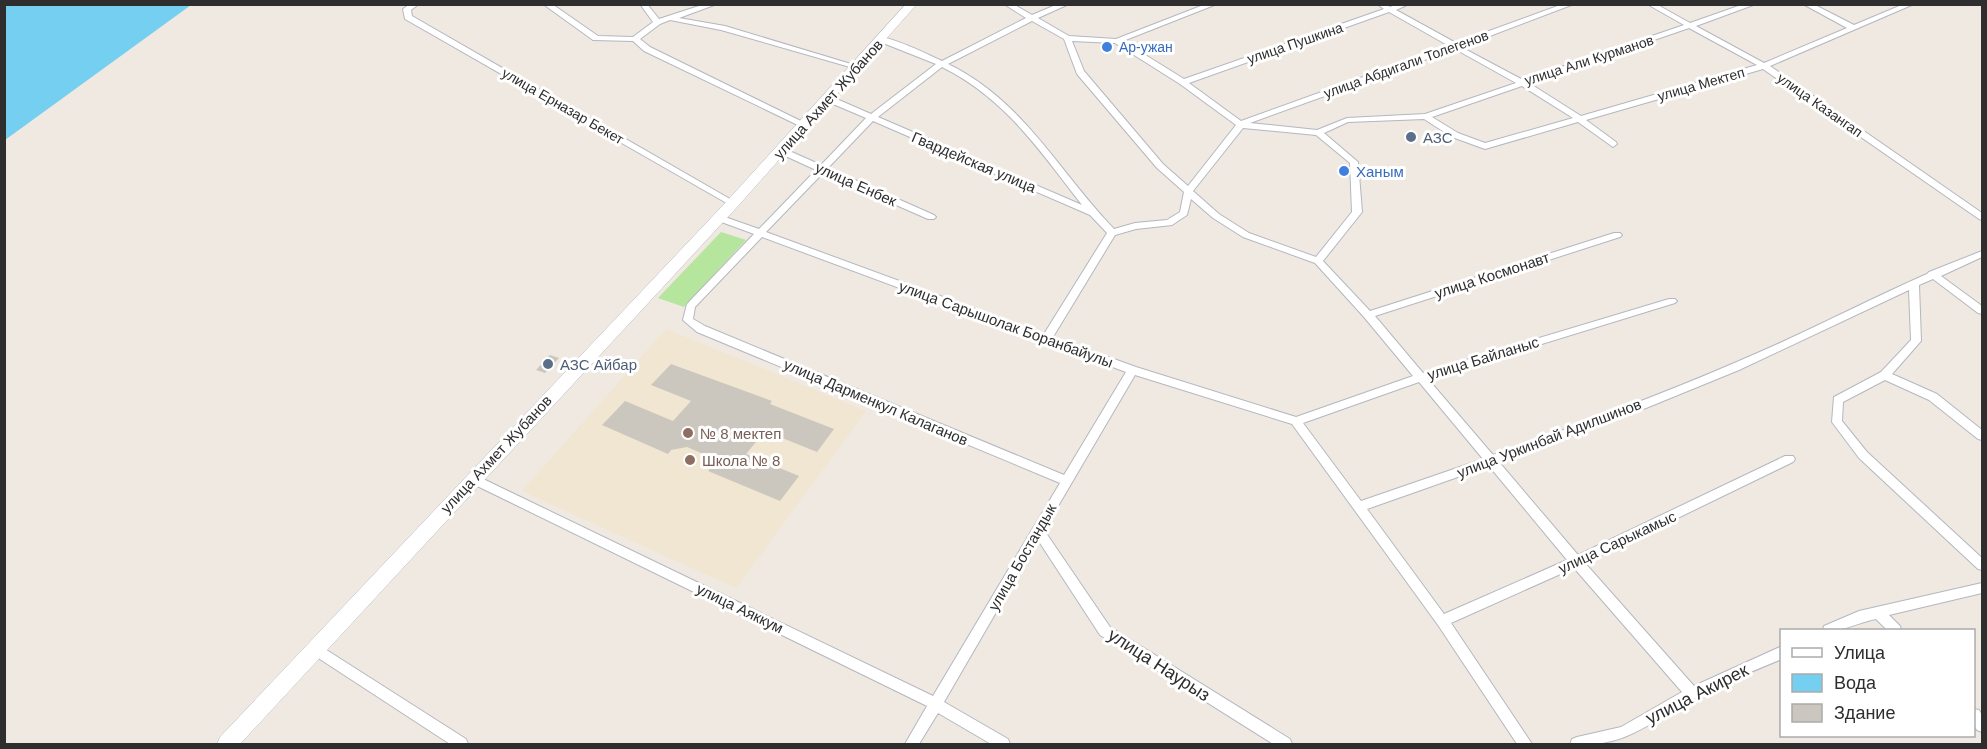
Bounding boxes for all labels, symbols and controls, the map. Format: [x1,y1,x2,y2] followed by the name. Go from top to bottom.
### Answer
[1245,19,1345,67] street label: улица Пушкина
[1322,27,1490,101] street label: улица Абдигали Толегенов
[1522,32,1656,88] street label: улица Али Курманов
[770,36,886,162] street label: улица Ахмет Жубанов
[1119,39,1173,55] place label: Ар-ужан
[1100,40,1114,54] marker: Ар-ужан
[1656,64,1746,104] street label: улица Мектеп
[499,65,627,148] street label: улица Ерназар Бекет
[1774,70,1866,140] street label: улица Казангап
[909,128,1039,196] street label: Гвардейская улица
[1423,129,1453,146] place label: АЗС
[1404,130,1418,144] marker: АЗС
[813,159,900,210] street label: улица Енбек
[1356,163,1404,180] place label: Ханым
[1337,164,1351,178] marker: Ханым
[1432,248,1552,302] street label: улица Космонавт
[897,277,1115,371] street label: улица Сарышолак Боранбайулы
[1425,333,1541,383] street label: улица Байланыс
[781,355,971,449] street label: улица Дарменкул Калаганов
[560,356,637,373] place label: АЗС Айбар
[541,357,555,371] marker: АЗС Айбар
[437,392,555,516] street label: улица Ахмет Жубанов
[1455,395,1643,481] street label: улица Уркинбай Адилшинов
[700,425,781,442] place label: № 8 мектеп
[681,426,695,440] marker: № 8 мектеп
[702,452,780,469] place label: Школа № 8
[683,453,697,467] marker: Школа № 8
[985,500,1060,613] street label: улица Бостандык
[1556,507,1679,577] street label: улица Сарыкамыс
[694,580,786,636] street label: улица Аяккум
[1104,625,1214,705] street label: улица Наурыз
[1780,629,1975,737] legend
[1834,643,1886,663] text: Улица
[1642,660,1752,728] street label: улица Акирек
[1834,673,1877,693] text: Вода
[1834,703,1895,723] text: Здание

